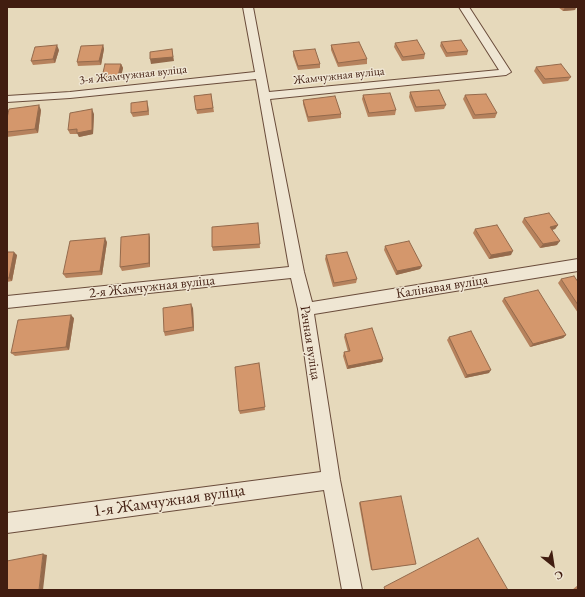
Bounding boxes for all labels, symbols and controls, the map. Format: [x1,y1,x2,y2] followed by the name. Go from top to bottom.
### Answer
[78,62,188,88] street label: 3-я Жамчужная вуліца
[293,64,385,88] street label: Жамчужная вуліца
[395,271,489,303] street label: Калінавая вуліца
[88,272,216,302] street label: 2-я Жамчужная вуліца
[296,305,324,381] street label: Рачная вуліца
[92,480,246,522] street label: 1-я Жамчужная вуліца
[533,545,573,585] north arrow
[552,567,566,583] text: С

